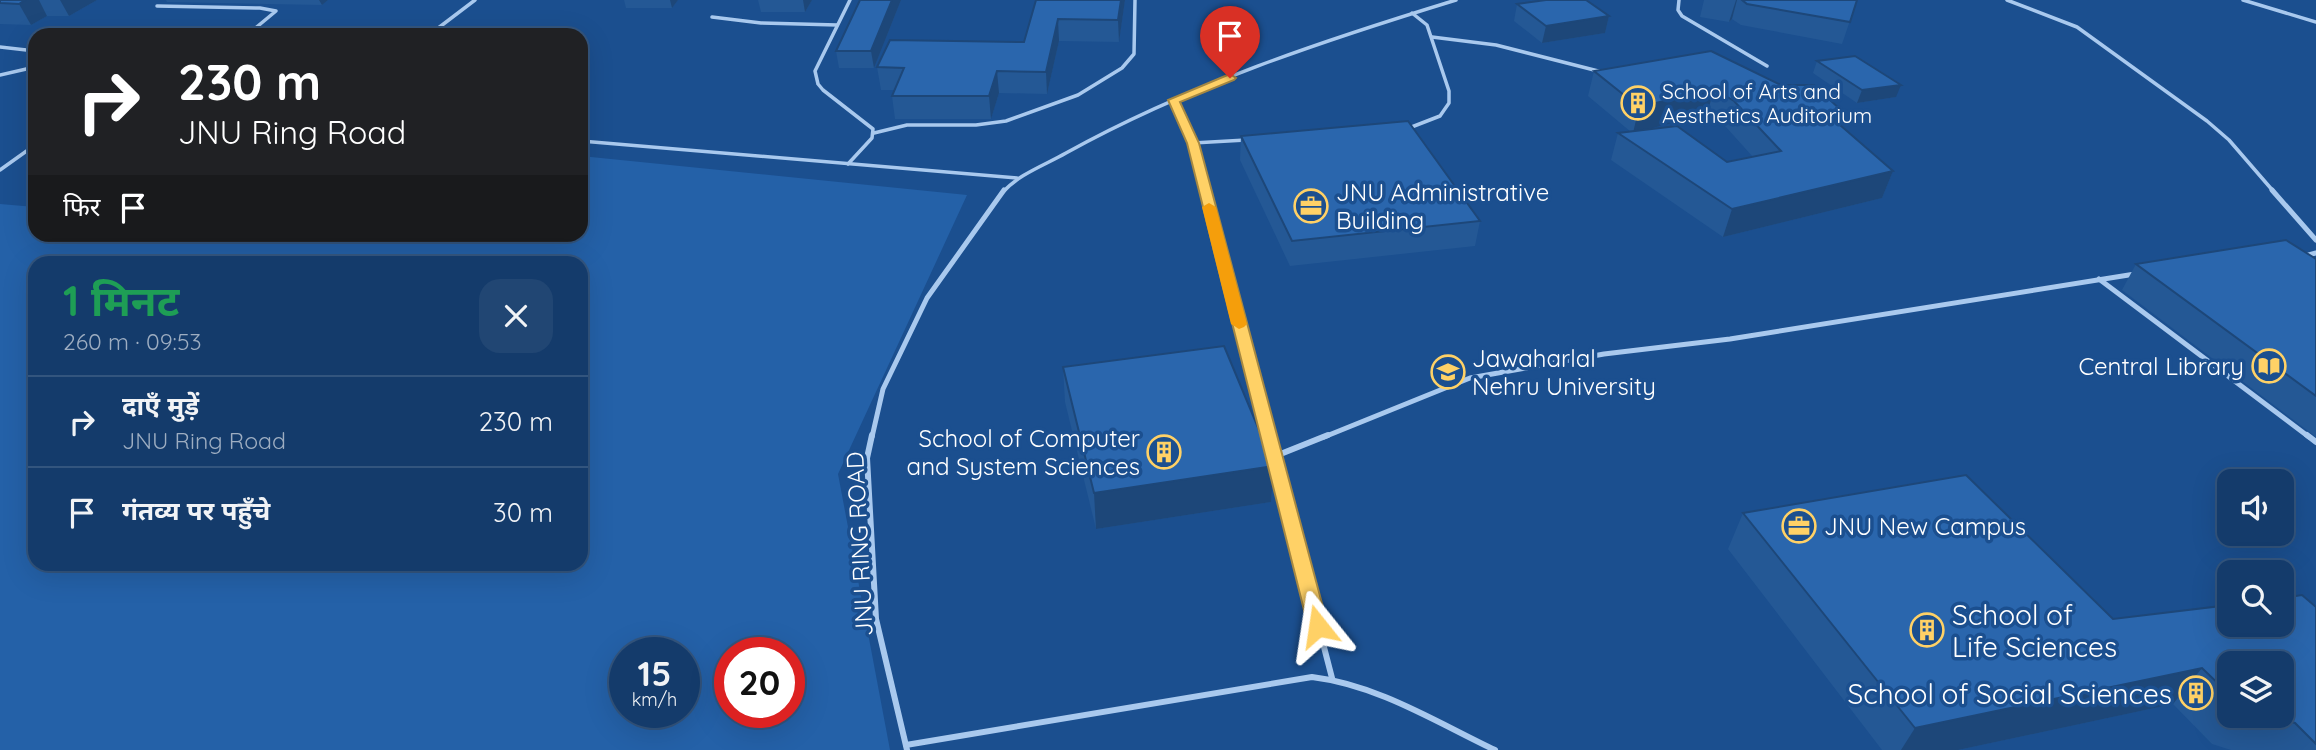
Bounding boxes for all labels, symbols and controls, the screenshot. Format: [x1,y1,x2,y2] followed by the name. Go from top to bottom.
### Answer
[1200,6,1260,78] pin
[1211,17,1249,55] icon: arrive
[178,51,321,112] text: 230 m
[63,56,154,147] icon: right
[1662,78,1872,128] place label: School of Arts and Aesthetics Auditorium
[1619,84,1657,122] building icon: School of Arts and Aesthetics Auditorium
[178,112,406,152] text: JNU Ring Road
[1336,177,1549,235] place label: JNU Administrative Building
[1292,187,1330,225] office icon: JNU Administrative Building
[114,189,152,227] icon: arrive
[63,190,100,223] text: फिर
[63,274,179,327] text: 1 मिनट
[479,279,553,353] button: close
[63,327,202,356] text: 260 m · 09:53
[1472,343,1656,401] place label: Jawaharlal Nehru University
[2250,347,2288,385] library icon: Central Library
[2078,351,2244,381] place label: Central Library
[1429,353,1467,391] school or university icon: Jawaharlal Nehru University
[122,389,199,422] text: दाएँ मुड़ें
[63,403,101,441] icon: right
[479,405,553,438] text: 230 m
[907,423,1140,481] place label: School of Computer and System Sciences
[122,426,286,455] text: JNU Ring Road
[1145,433,1183,471] building icon: School of Computer and System Sciences
[839,451,879,637] street label: JNU RING ROAD
[2217,469,2294,728] map controls
[2217,469,2294,546] button: sound
[63,494,101,532] icon: arrive
[122,494,270,527] text: गंतव्य पर पहुँचे
[493,496,553,529] text: 30 m
[1780,507,1818,545] office icon: JNU New Campus
[1824,511,2026,541] place label: JNU New Campus
[2217,560,2294,637] button: search
[1281,589,1355,663] position arrow
[1952,597,2117,664] place label: School of Life Sciences
[1908,611,1946,649] building icon: School of Life Sciences
[714,637,805,728] speed limit sign: 20
[638,651,671,695] text: 15
[2217,651,2294,728] button: layers
[2177,674,2215,712] building icon: School of Social Sciences
[1847,676,2172,711] place label: School of Social Sciences
[632,688,677,711] text: km/h

